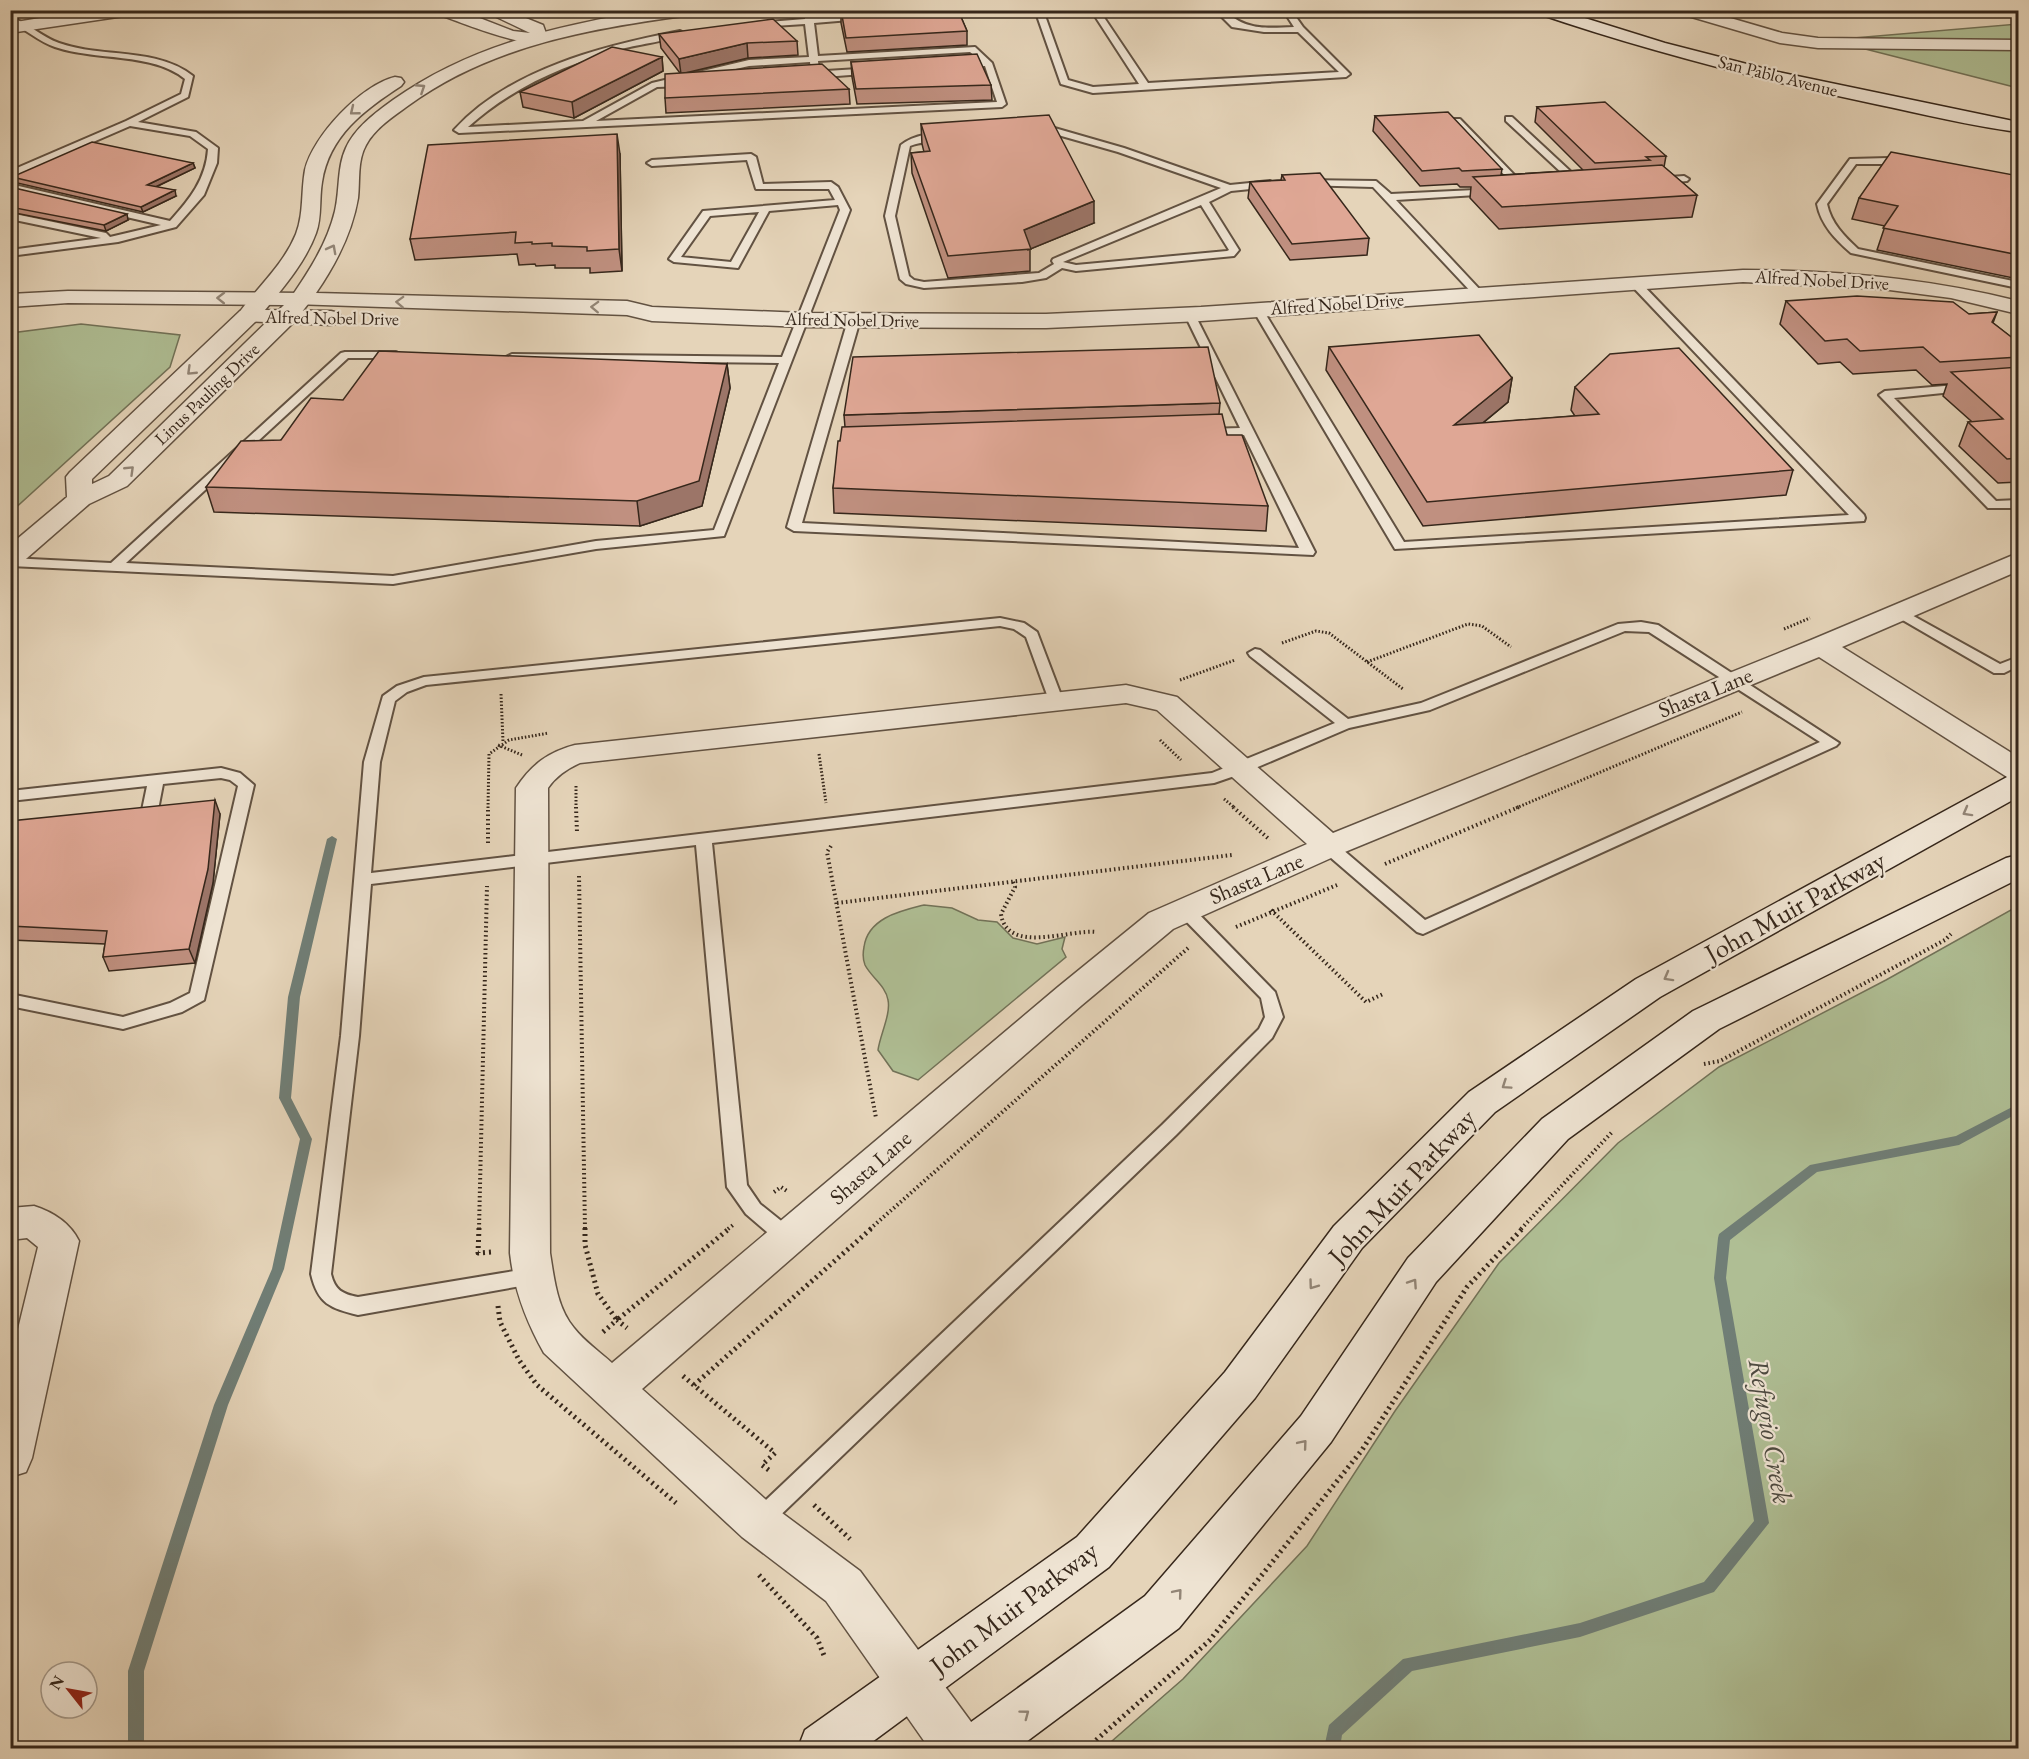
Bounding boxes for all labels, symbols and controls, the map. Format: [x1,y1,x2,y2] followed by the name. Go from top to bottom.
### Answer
[1716,50,1840,101] street label: San Pablo Avenue
[414,85,425,96] one-way arrow
[350,104,361,115] one-way arrow
[325,245,336,256] one-way arrow
[1754,264,1889,294] street label: Alfred Nobel Drive
[1268,287,1405,320] street label: Alfred Nobel Drive
[217,292,226,304] one-way arrow
[395,295,404,308] one-way arrow
[590,301,599,314] one-way arrow
[264,305,399,330] street label: Alfred Nobel Drive
[784,307,919,332] street label: Alfred Nobel Drive
[149,338,264,450] street label: Linus Pauling Drive
[187,364,197,375] one-way arrow
[122,467,133,478] one-way arrow
[1654,660,1757,725] street label: Shasta Lane
[1963,805,1973,816] one-way arrow
[1696,842,1892,972] street label: John Muir Parkway
[1205,846,1308,911] street label: Shasta Lane
[1664,970,1674,981] one-way arrow
[1501,1078,1512,1089] one-way arrow
[1319,1101,1483,1274] street label: John Muir Parkway
[823,1124,918,1211] street label: Shasta Lane
[1309,1278,1320,1289] one-way arrow
[1406,1279,1417,1290] one-way arrow
[1741,1355,1802,1507] water label: Refugio Creek
[1296,1440,1307,1451] one-way arrow
[921,1533,1105,1683] street label: John Muir Parkway
[1170,1589,1181,1600] one-way arrow
[39,1660,99,1720] north arrow
[44,1672,69,1693] text: N
[1018,1710,1029,1721] one-way arrow

